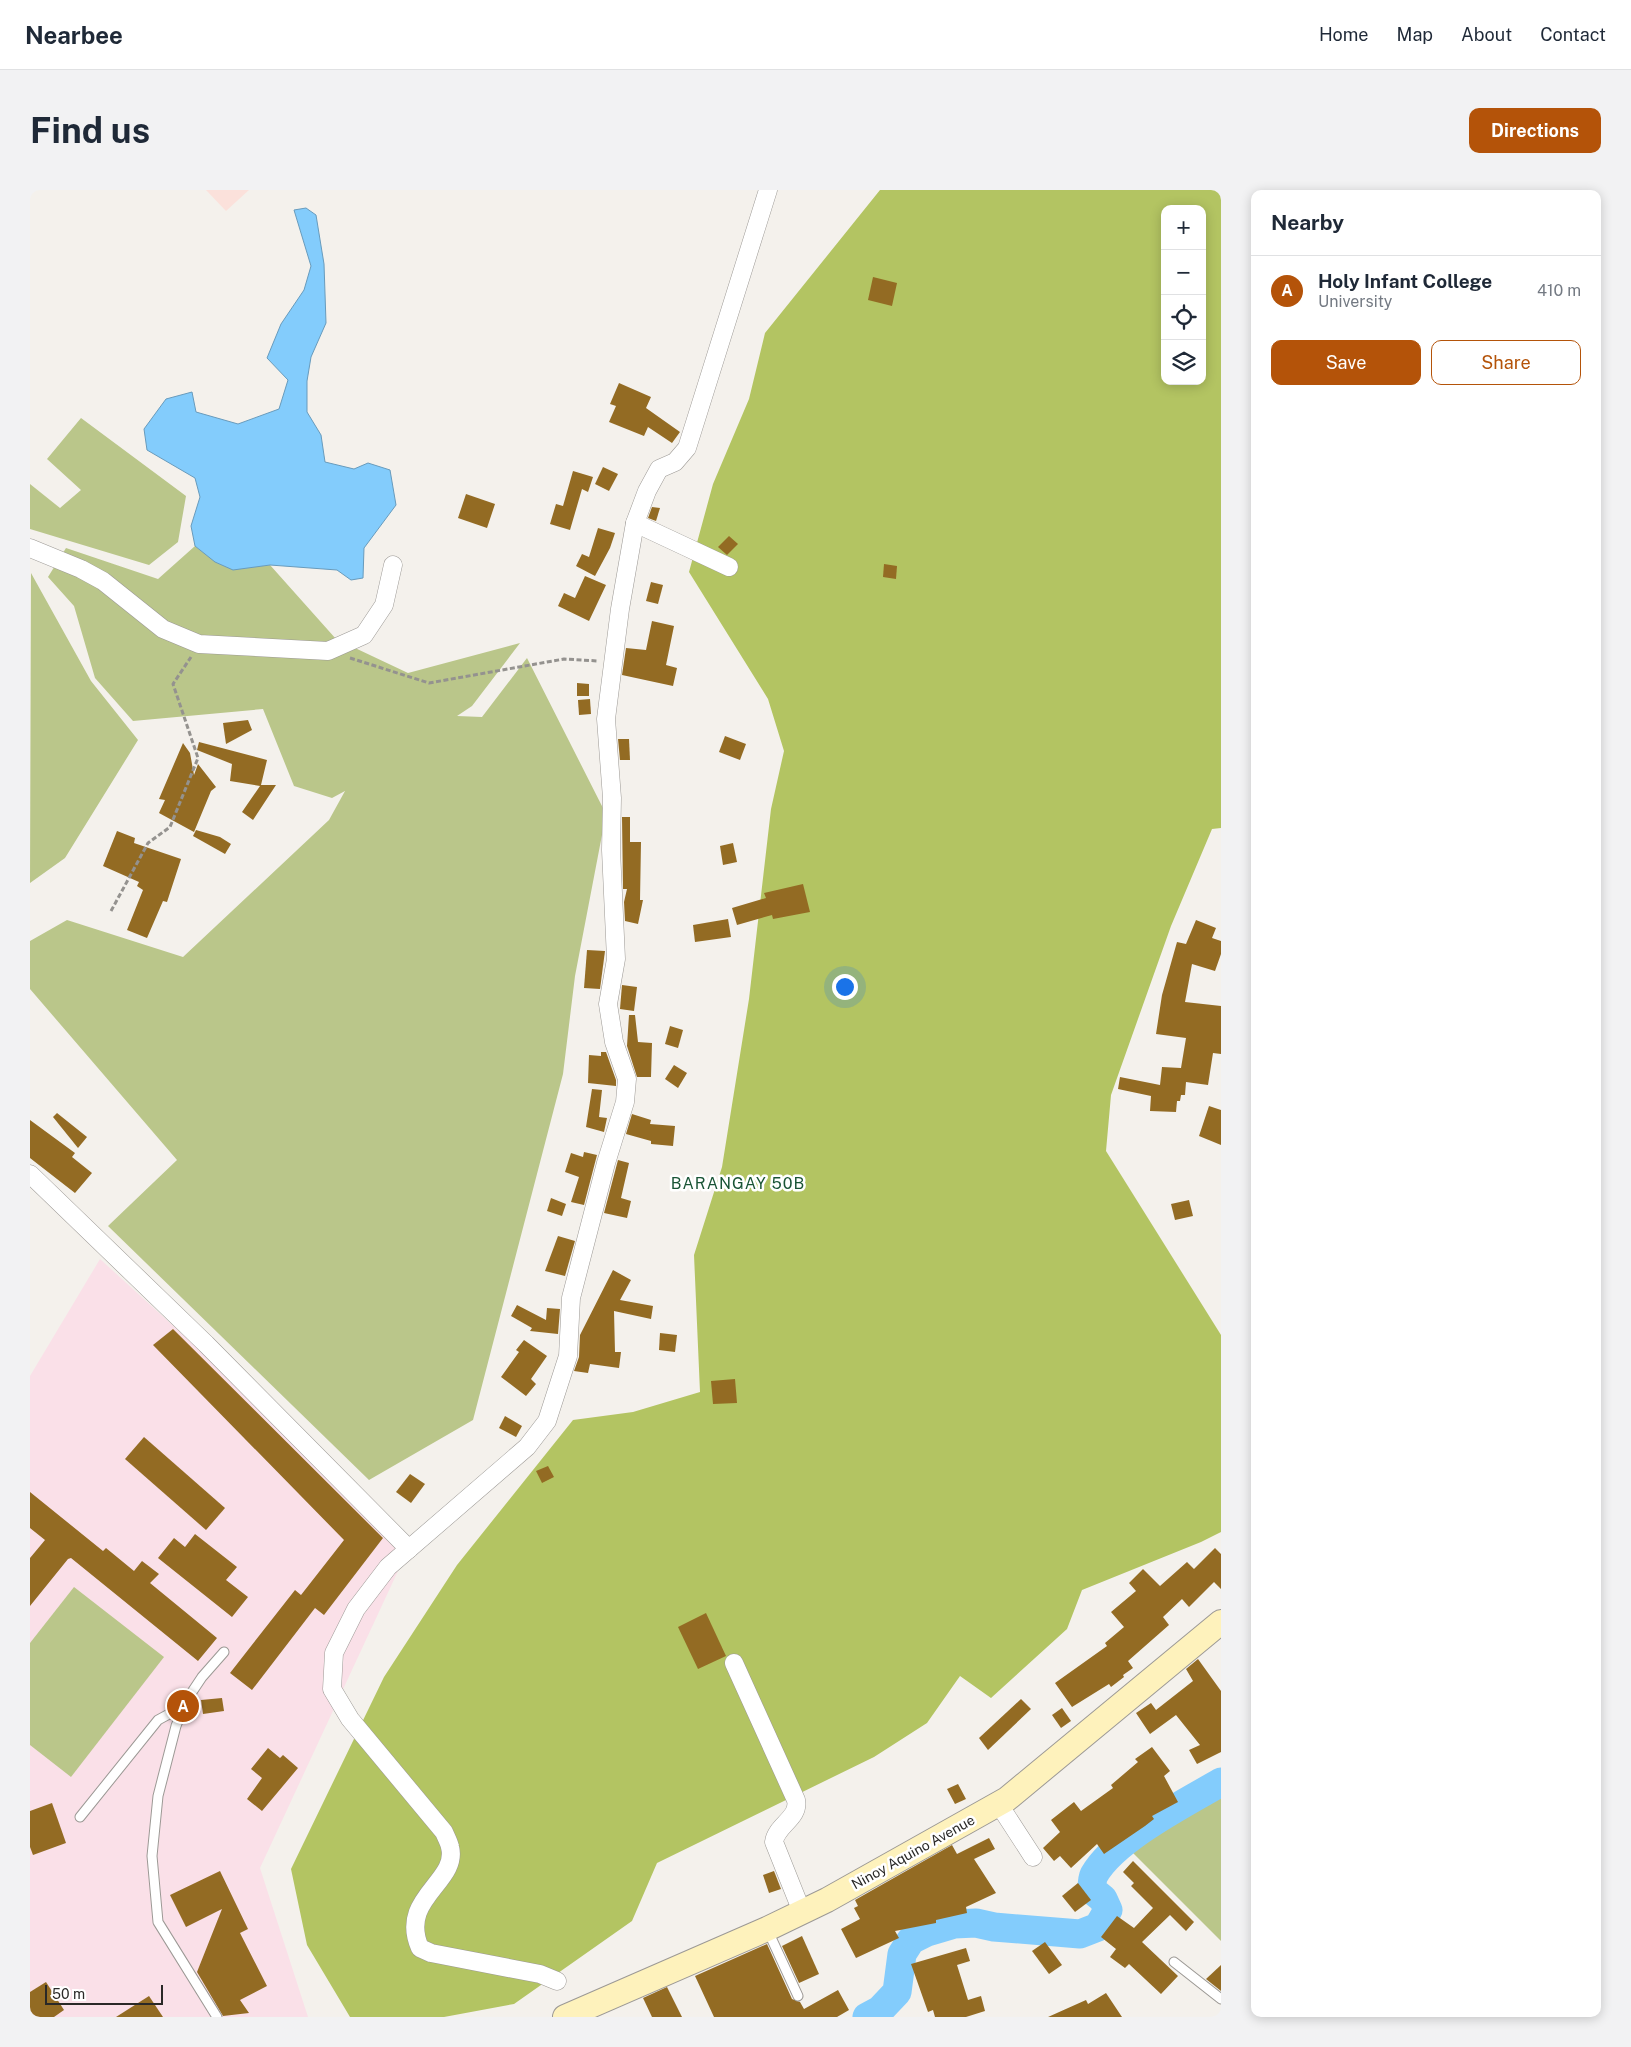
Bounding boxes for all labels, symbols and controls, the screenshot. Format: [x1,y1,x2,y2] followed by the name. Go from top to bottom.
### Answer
[25,21,123,49] text: Nearbee
[1319,24,1369,45] text: Home
[1397,24,1433,45] text: Map
[1461,24,1512,45] text: About
[1540,24,1606,45] text: Contact
[1469,108,1601,153] button: Directions
[30,110,150,151] text: Find us
[1161,205,1206,385] map controls
[1161,205,1206,250] button: +
[1271,210,1344,235] text: Nearby
[1161,250,1206,295] button: −
[1318,270,1492,292] text: Holy Infant College
[1281,281,1293,300] text: A
[1537,281,1581,300] text: 410 m
[1318,292,1392,311] text: University
[1161,295,1206,340] button: locate
[1161,340,1206,385] button: layers
[1271,340,1421,385] button: Save
[1431,340,1581,385] button: Share
[832,974,858,1000] your location
[671,1174,805,1193] district label: BARANGAY 50B
[167,1687,199,1725] pin: A
[849,1811,977,1892] street label: Ninoy Aquino Avenue
[45,1982,162,2005] scale bar
[52,1986,85,2002] text: 50 m

